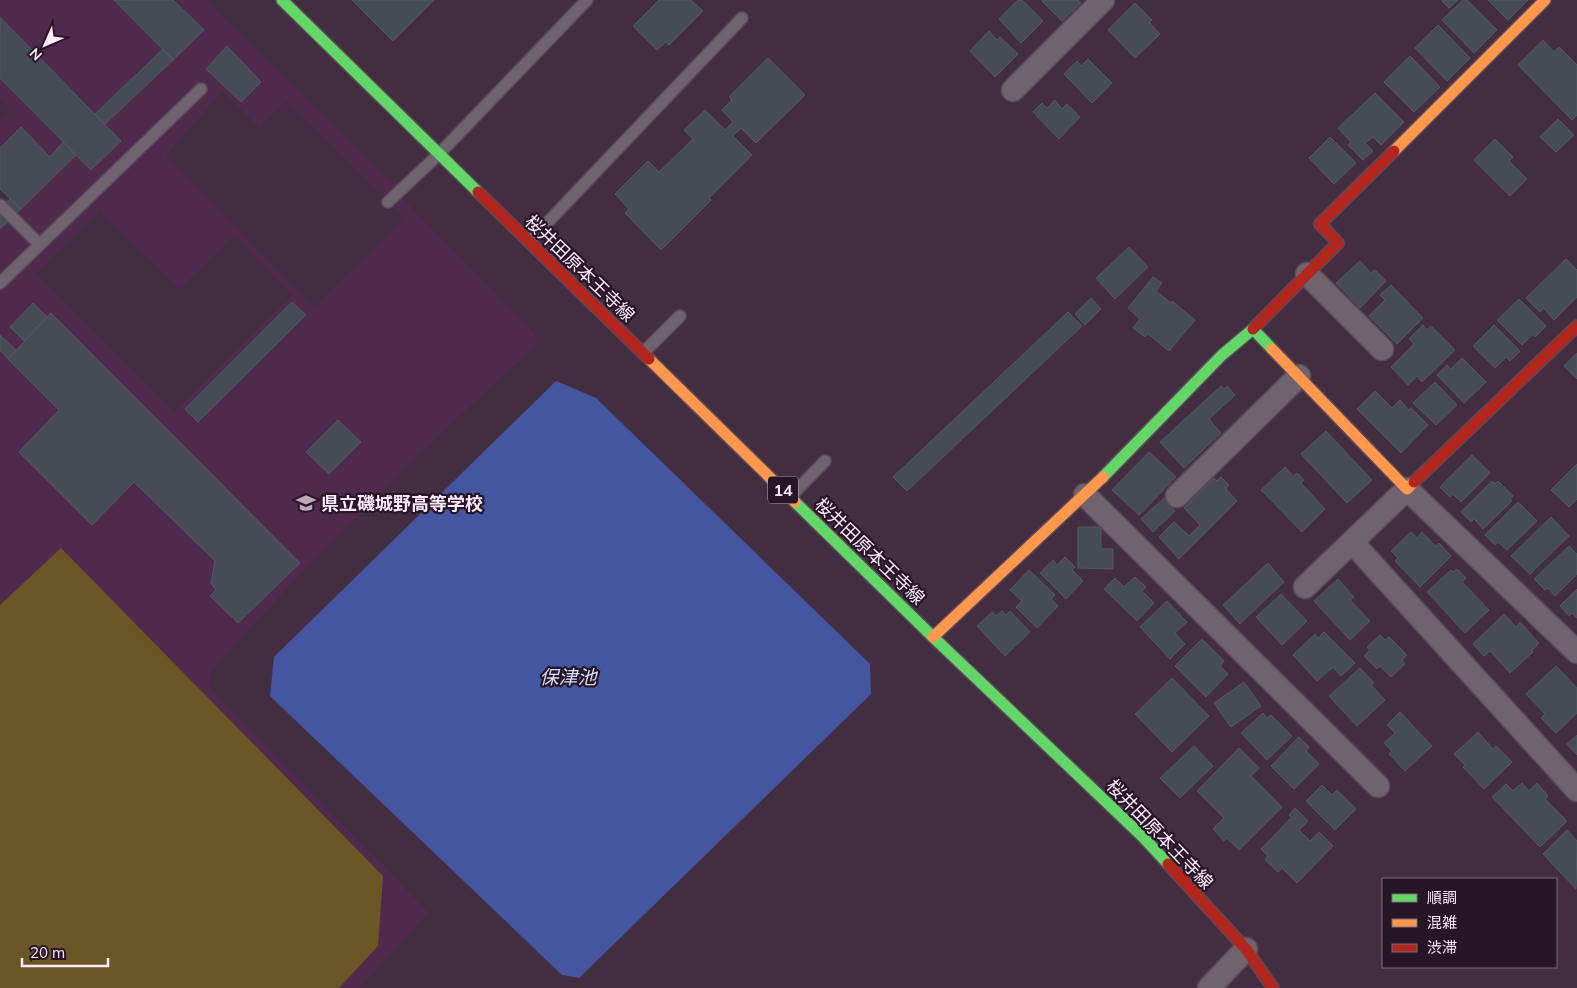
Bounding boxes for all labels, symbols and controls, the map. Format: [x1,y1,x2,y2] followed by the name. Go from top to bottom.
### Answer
[20,20,70,70] north arrow
[26,44,46,64] text: N
[520,210,640,326] street label: 桜井田原本王寺線
[768,476,798,504] road number: 14
[295,492,317,514] school or university icon: 県立磯城野高等学校
[321,492,483,515] place label: 県立磯城野高等学校
[810,493,930,609] street label: 桜井田原本王寺線
[539,665,598,689] water label: 保津池
[1102,774,1218,894] street label: 桜井田原本王寺線
[1382,878,1557,968] legend
[1427,888,1457,907] text: 順調
[1427,913,1457,932] text: 混雑
[22,936,109,968] scale bar
[1427,938,1457,957] text: 渋滞
[30,943,65,962] text: 20 m

